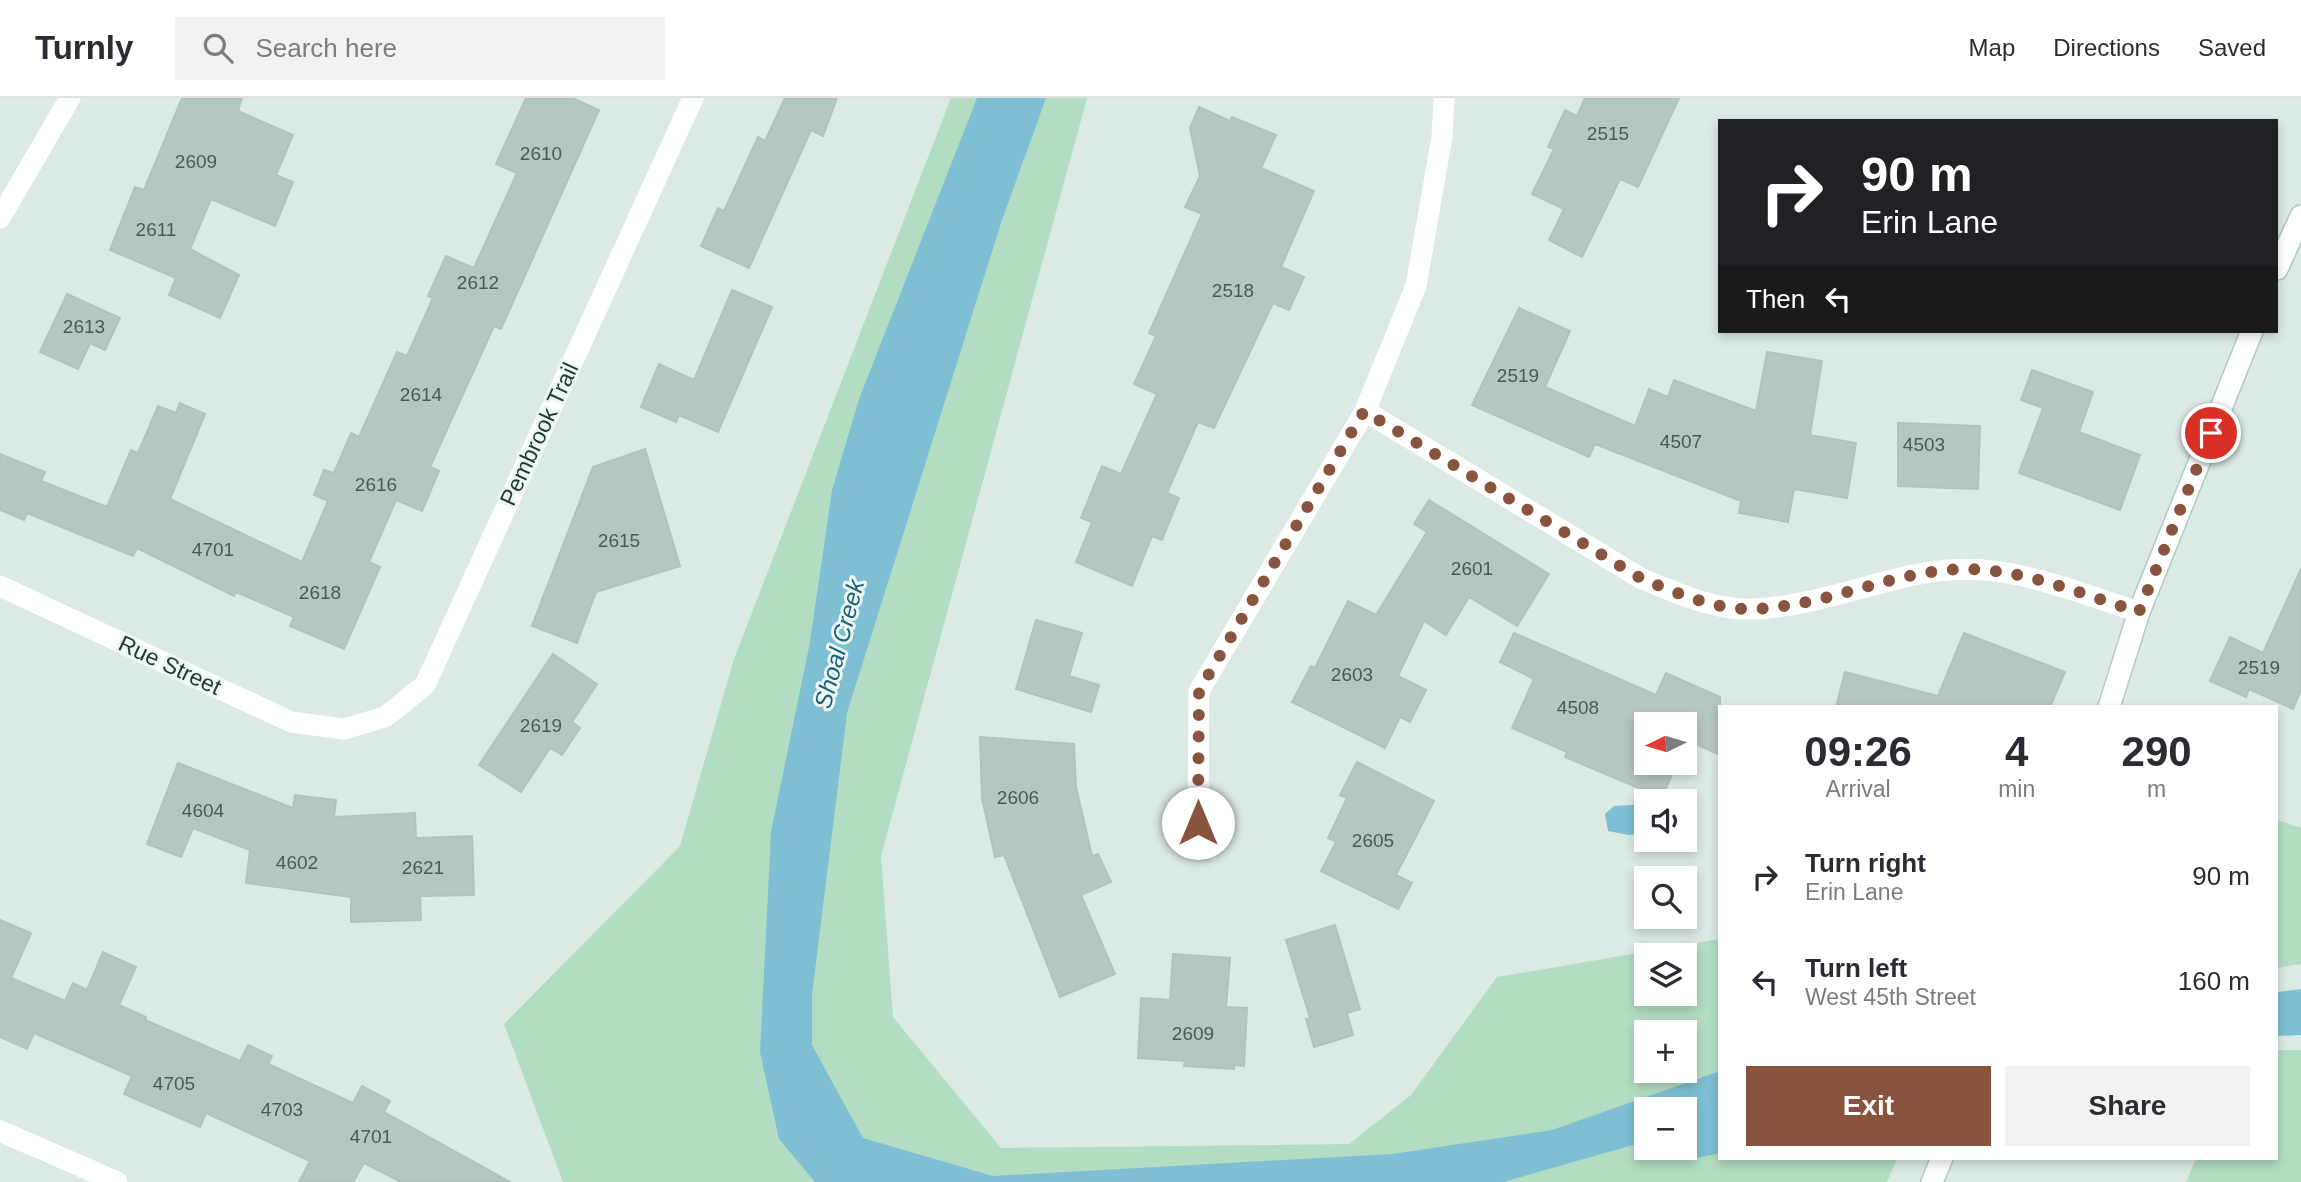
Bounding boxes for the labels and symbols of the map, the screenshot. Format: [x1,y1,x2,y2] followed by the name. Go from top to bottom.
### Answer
[1587,123,1629,144] house number: 2515
[520,143,562,164] house number: 2610
[175,151,217,172] house number: 2609
[136,219,176,240] house number: 2611
[457,272,499,293] house number: 2612
[1212,280,1254,301] house number: 2518
[63,316,105,337] house number: 2613
[495,358,583,510] street label: Pembrook Trail
[1497,365,1539,386] house number: 2519
[400,384,443,405] house number: 2614
[2181,403,2241,463] pin
[1660,431,1702,452] house number: 4507
[1903,434,1945,455] house number: 4503
[355,474,397,495] house number: 2616
[598,530,640,551] house number: 2615
[192,539,234,560] house number: 4701
[1451,558,1493,579] house number: 2601
[809,575,870,711] water label: Shoal Creek
[299,582,341,603] house number: 2618
[115,630,226,700] street label: Rue Street
[2238,657,2280,678] house number: 2519
[1331,664,1373,685] house number: 2603
[1557,697,1599,718] house number: 4508
[1634,712,1698,775] north arrow
[520,715,562,736] house number: 2619
[1161,786,1235,860] position arrow
[997,787,1039,808] house number: 2606
[182,800,225,821] house number: 4604
[1352,830,1394,851] house number: 2605
[276,852,318,873] house number: 4602
[402,857,444,878] house number: 2621
[1172,1023,1214,1044] house number: 2609
[153,1073,195,1094] house number: 4705
[261,1099,303,1120] house number: 4703
[350,1126,392,1147] house number: 4701

